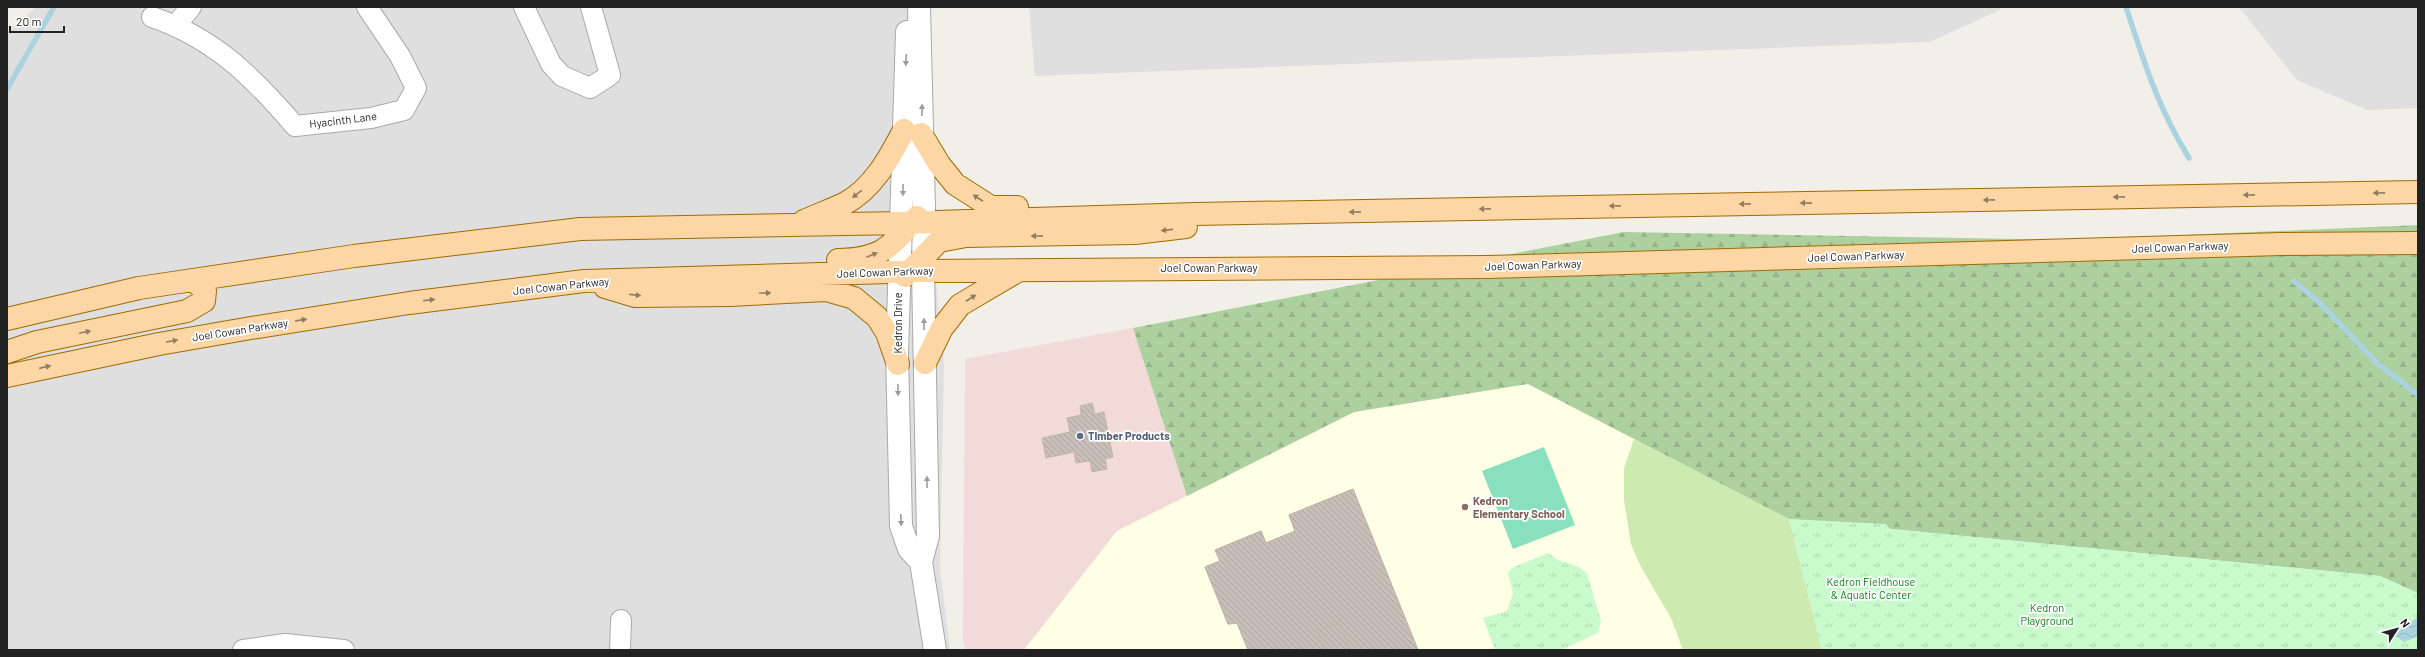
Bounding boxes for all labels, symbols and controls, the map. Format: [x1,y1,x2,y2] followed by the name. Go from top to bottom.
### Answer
[10,8,64,34] scale bar
[16,14,42,28] text: 20 m
[903,54,909,67] one-way arrow
[919,103,925,116] one-way arrow
[308,109,378,130] street label: Hyacinth Lane
[899,184,906,196] one-way arrow
[851,190,862,199] one-way arrow
[2372,190,2385,196] one-way arrow
[2242,192,2255,198] one-way arrow
[972,194,983,202] one-way arrow
[2112,194,2125,200] one-way arrow
[1982,197,1995,203] one-way arrow
[1800,200,1812,207] one-way arrow
[1738,201,1751,207] one-way arrow
[1609,203,1621,210] one-way arrow
[1478,206,1491,212] one-way arrow
[1349,208,1361,215] one-way arrow
[1161,227,1173,233] one-way arrow
[1031,232,1043,239] one-way arrow
[2131,238,2229,255] street label: Joel Cowan Parkway
[1807,247,1905,264] street label: Joel Cowan Parkway
[867,252,878,258] one-way arrow
[1484,256,1582,273] street label: Joel Cowan Parkway
[1161,261,1258,274] street label: Joel Cowan Parkway
[836,263,934,280] street label: Joel Cowan Parkway
[512,274,610,297] street label: Joel Cowan Parkway
[759,290,771,297] one-way arrow
[629,292,642,298] one-way arrow
[891,292,904,354] street label: Kedron Drive
[966,294,976,302] one-way arrow
[423,297,435,304] one-way arrow
[191,315,289,344] street label: Joel Cowan Parkway
[295,317,307,323] one-way arrow
[921,317,927,330] one-way arrow
[79,328,92,334] one-way arrow
[166,338,178,344] one-way arrow
[39,364,51,370] one-way arrow
[895,384,901,397] one-way arrow
[1088,429,1170,442] place label: TImber Products
[1075,431,1085,441] marker: TImber Products
[924,475,930,488] one-way arrow
[1473,494,1565,520] place label: Kedron Elementary School
[1460,502,1470,512] marker: Kedron Elementary School
[898,514,905,526] one-way arrow
[1827,575,1916,601] park label: Kedron Fieldhouse & Aquatic Center
[2020,601,2074,627] park label: Kedron Playground
[2377,609,2417,649] north arrow
[2398,616,2413,630] text: N

